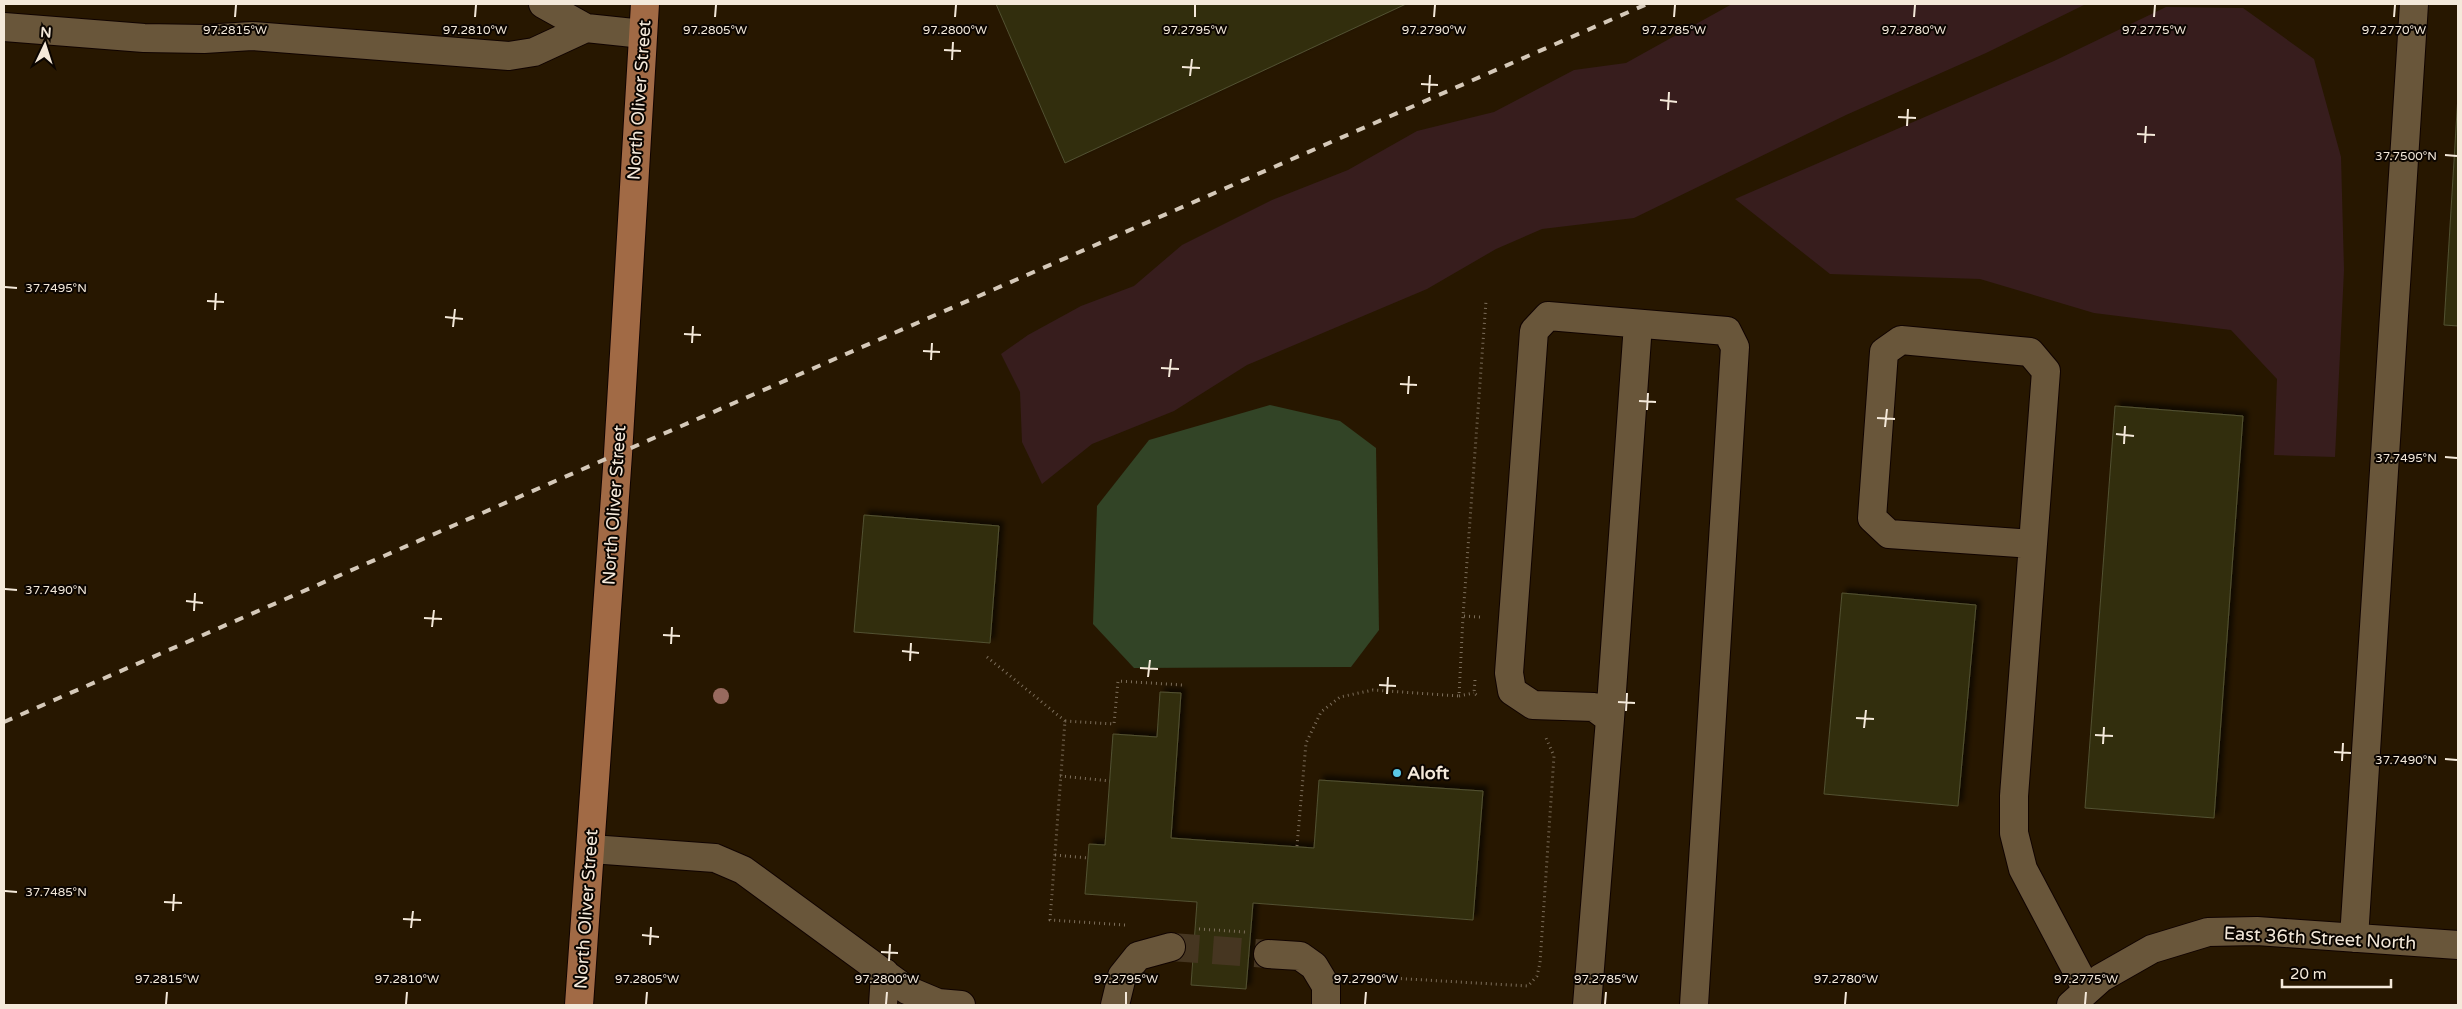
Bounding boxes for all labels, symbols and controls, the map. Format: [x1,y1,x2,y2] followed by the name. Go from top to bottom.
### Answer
[622,19,656,181] street label: North Oliver Street
[20,20,70,70] north arrow
[203,23,267,37] text: 97.2815°W
[443,23,507,37] text: 97.2810°W
[683,23,747,37] text: 97.2805°W
[923,23,987,37] text: 97.2800°W
[1163,23,1227,37] text: 97.2795°W
[1402,23,1466,37] text: 97.2790°W
[1642,23,1706,37] text: 97.2785°W
[1882,23,1946,37] text: 97.2780°W
[2122,23,2186,37] text: 97.2775°W
[2362,23,2426,37] text: 97.2770°W
[40,24,52,41] text: N
[2375,149,2437,163] text: 37.7500°N
[25,281,87,295] text: 37.7495°N
[597,424,631,586] street label: North Oliver Street
[2375,451,2437,465] text: 37.7495°N
[25,583,87,597] text: 37.7490°N
[2375,753,2437,767] text: 37.7490°N
[1407,762,1449,784] place label: Aloft
[1391,767,1403,779] marker: Aloft
[569,828,603,990] street label: North Oliver Street
[25,885,87,899] text: 37.7485°N
[2223,922,2417,954] street label: East 36th Street North
[2282,956,2391,988] scale bar
[2290,965,2327,983] text: 20 m
[135,972,199,986] text: 97.2815°W
[375,972,439,986] text: 97.2810°W
[615,972,679,986] text: 97.2805°W
[855,972,919,986] text: 97.2800°W
[1094,972,1158,986] text: 97.2795°W
[1334,972,1398,986] text: 97.2790°W
[1574,972,1638,986] text: 97.2785°W
[1814,972,1878,986] text: 97.2780°W
[2054,972,2118,986] text: 97.2775°W

